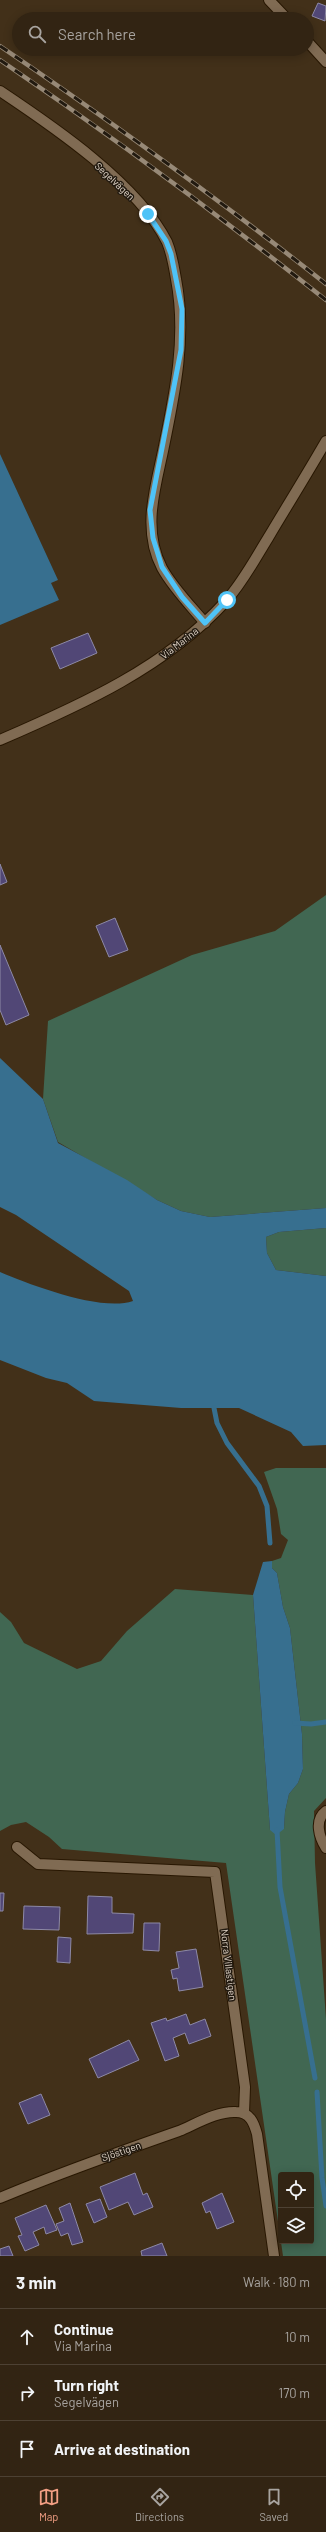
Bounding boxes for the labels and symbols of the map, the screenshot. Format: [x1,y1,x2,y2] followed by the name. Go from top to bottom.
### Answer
[93,160,137,202] street label: Segelvägen
[139,205,157,223] route end
[218,591,236,609] route start
[158,625,200,661] street label: Via Marina
[219,1929,239,2001] street label: Norra Villastigen
[100,2139,142,2163] street label: Sjöstigen

